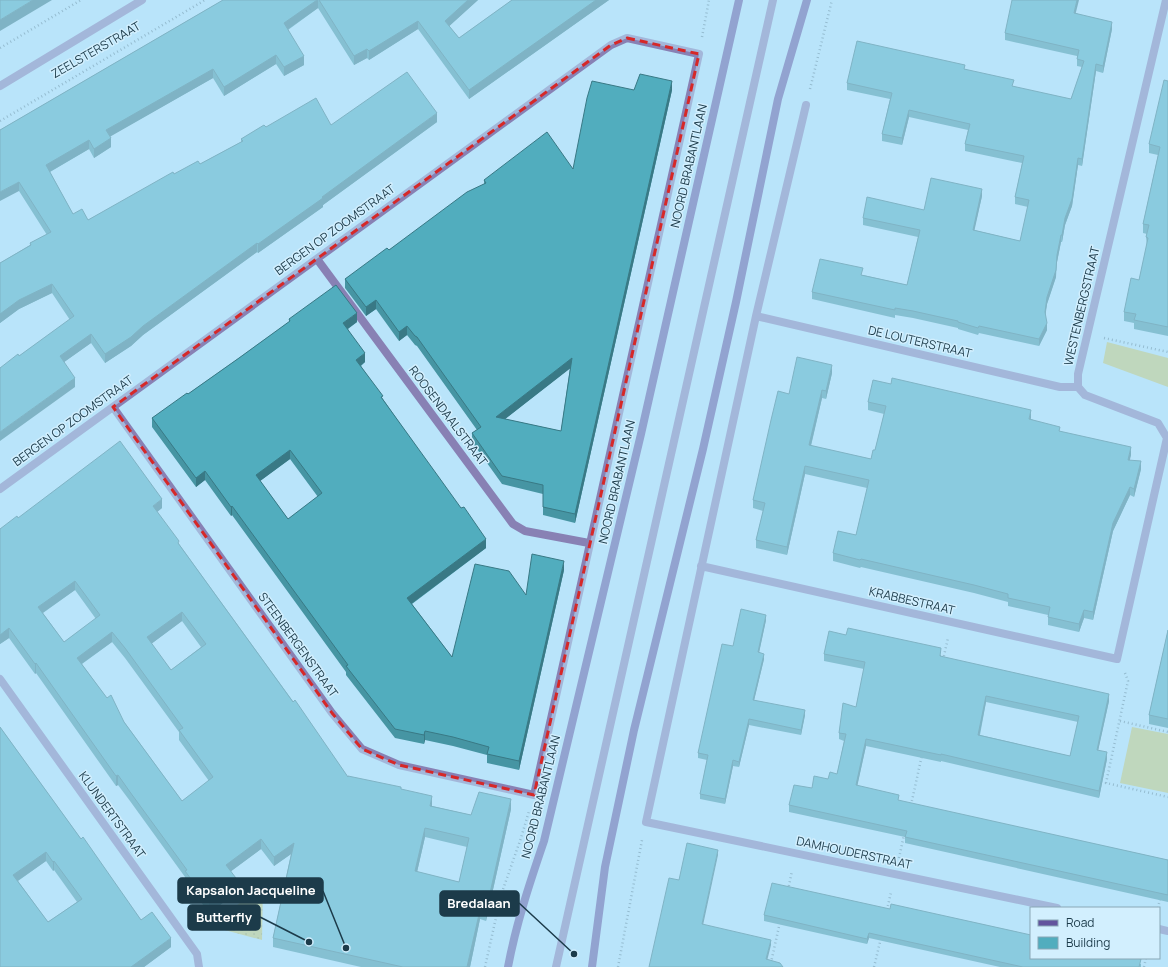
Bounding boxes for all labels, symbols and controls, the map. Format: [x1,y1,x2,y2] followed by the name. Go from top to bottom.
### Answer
[48,17,144,82] street label: ZEELSTERSTRAAT
[666,102,711,229] street label: NOORD BRABANTLAAN
[271,180,399,279] street label: BERGEN OP ZOOMSTRAAT
[1060,244,1104,367] street label: WESTENBERGSTRAAT
[867,321,975,362] street label: DE LOUTERSTRAAT
[405,362,492,470] street label: ROOSENDAALSTRAAT
[9,371,137,470] street label: BERGEN OP ZOOMSTRAAT
[594,418,639,545] street label: NOORD BRABANTLAAN
[867,582,958,619] street label: KRABBESTRAAT
[255,589,343,701] street label: STEENBERGENSTRAAT
[517,733,564,860] street label: NOORD BRABANTLAAN
[75,768,150,862] street label: KLUNDERTSTRAAT
[795,832,914,873] street label: DAMHOUDERSTRAAT
[178,878,323,903] callout: Kapsalon Jacqueline
[186,881,316,899] text: Kapsalon Jacqueline
[440,891,519,916] callout: Bredalaan
[447,894,511,912] text: Bredalaan
[188,905,260,930] callout: Butterfly
[1030,907,1160,959] legend
[196,908,253,926] text: Butterfly
[1066,914,1094,931] text: Road
[1066,934,1110,951] text: Building

